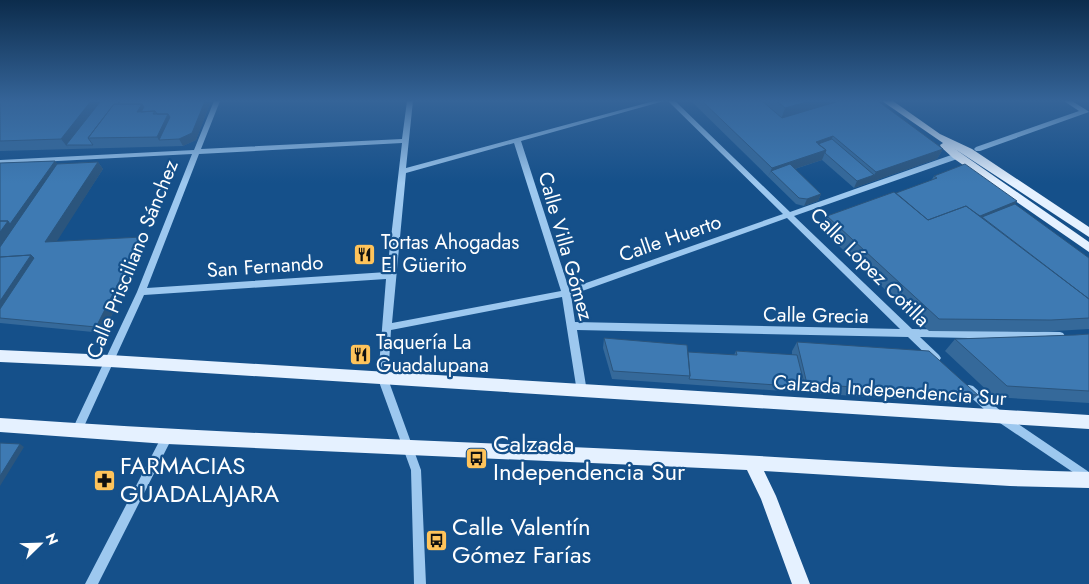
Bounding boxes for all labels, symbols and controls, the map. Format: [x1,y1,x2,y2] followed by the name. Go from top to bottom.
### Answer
[79,156,186,363] street label: Calle Prisciliano Sánchez
[530,168,601,324] street label: Calle Villa Gómez
[803,201,936,334] street label: Calle López Cotilla
[615,207,725,270] street label: Calle Huerto
[381,228,519,280] place label: Tortas Ahogadas El Güerito
[353,242,377,266] restaurant icon: Tortas Ahogadas El Güerito
[206,248,324,285] street label: San Fernando
[763,300,869,331] street label: Calle Grecia
[376,328,489,380] place label: Taquería La Guadalupana
[348,342,372,366] restaurant icon: Taquería La Guadalupana
[772,368,1008,413] street label: Calzada Independencia Sur
[493,426,686,489] place label: Calzada Independencia Sur
[465,446,489,470] bus stop icon: Calzada Independencia Sur
[120,448,279,511] place label: FARMACIAS GUADALAJARA
[92,468,116,492] pharmacy icon: FARMACIAS GUADALAJARA
[452,509,591,572] place label: Calle Valentín Gómez Farías
[15,519,65,569] north arrow
[424,529,448,553] bus stop icon: Calle Valentín Gómez Farías
[41,530,63,548] text: N

